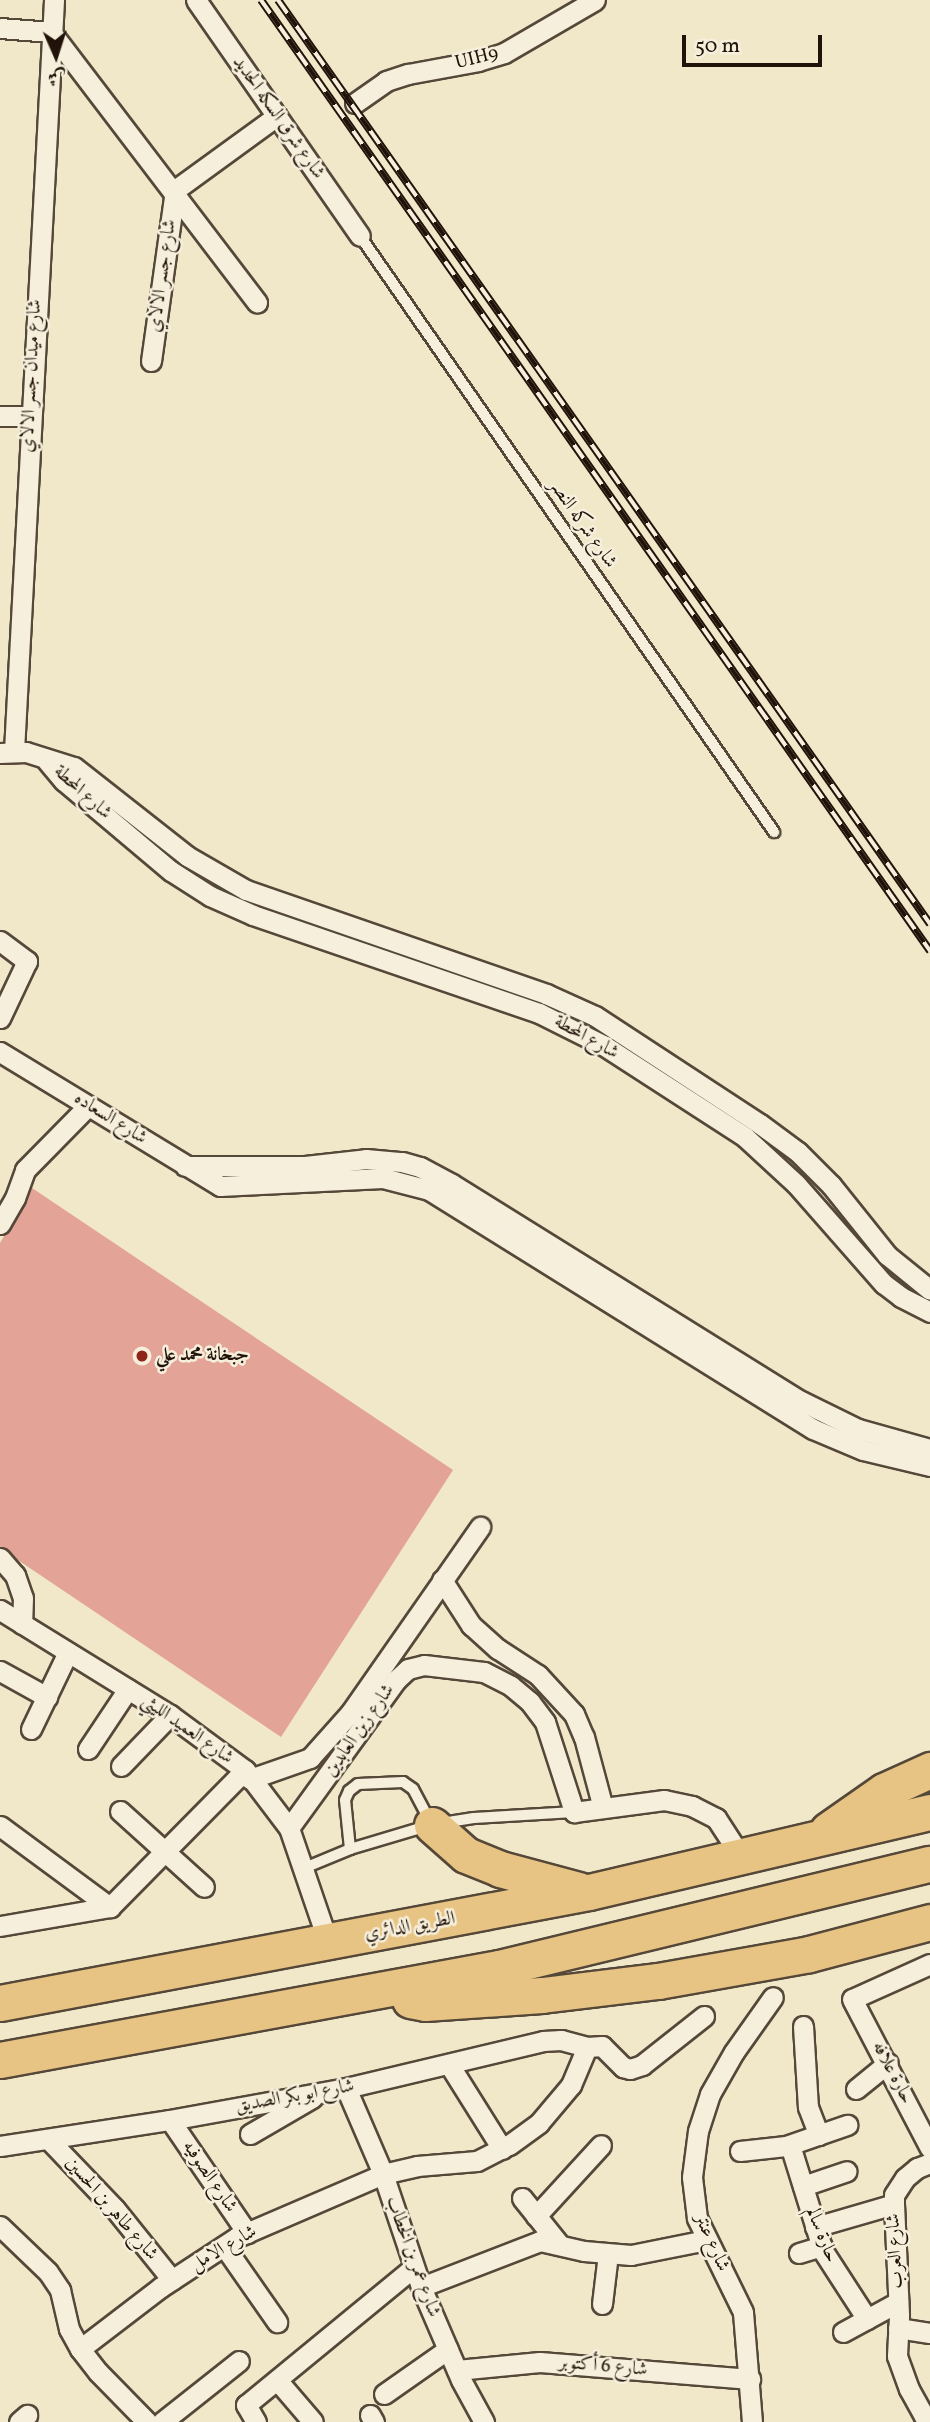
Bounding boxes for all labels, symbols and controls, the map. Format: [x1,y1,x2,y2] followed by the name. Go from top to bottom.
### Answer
[21,21,91,91] north arrow
[685,21,825,65] scale bar
[695,32,740,61] text: 50 m
[453,43,501,75] street label: UIH9
[227,52,329,184] street label: شارع شرق السكه الحديد
[47,63,67,90] text: ش
[144,218,182,334] street label: شارع جسر الالاي
[17,299,47,453] street label: شارع ميدان جسر الالاي
[543,475,621,573] street label: شارع شركه النصر
[48,761,116,825] street label: شارع المحطة
[550,1011,622,1065] street label: شارع المحطة
[69,1088,151,1150] street label: شارع السعاده
[156,1345,249,1367] place label: جبخانة محمد علي
[134,1348,150,1364] marker: جبخانة محمد علي
[320,1680,400,1782] street label: شارع زين العابدين
[137,1690,237,1770] street label: شارع العميد الليثي
[363,1908,457,1946] street label: الطريق الدائري
[866,2038,918,2108] street label: حارة علافه
[234,2075,356,2119] street label: شارع ابو بكر الصديق
[177,2137,241,2217] street label: شارع الصوفيه
[60,2152,162,2266] street label: شارع طاهر بن الحسين
[380,2193,444,2321] street label: شارع عمر بن الخطاب
[800,2204,842,2266] street label: حارة سالم
[688,2211,734,2275] street label: شارع عنتر
[883,2213,909,2289] street label: شارع العرب
[187,2221,261,2277] street label: شارع الامل
[558,2352,648,2382] street label: شارع 6 أكتوبر

